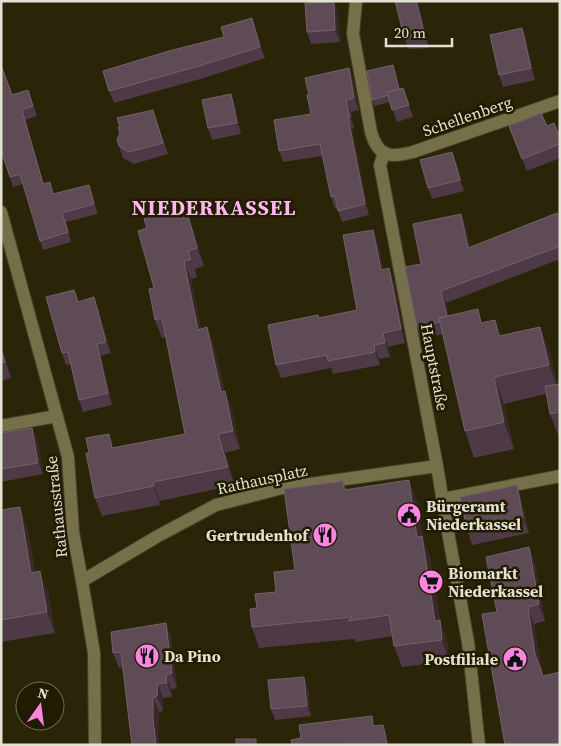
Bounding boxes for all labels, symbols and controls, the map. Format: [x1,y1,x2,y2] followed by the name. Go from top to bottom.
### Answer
[386,15,452,47] scale bar
[394,22,426,43] text: 20 m
[419,90,515,142] street label: Schellenberg
[131,193,297,222] district label: NIEDERKASSEL
[416,321,454,413] street label: Hauptstraße
[40,455,72,559] street label: Rathausstraße
[215,459,309,499] street label: Rathausplatz
[426,495,521,535] place label: Bürgeramt Niederkassel
[396,502,422,528] public building icon: Bürgeramt Niederkassel
[312,522,338,548] restaurant icon: Gertrudenhof
[206,524,310,546] place label: Gertrudenhof
[448,562,543,602] place label: Biomarkt Niederkassel
[418,569,444,595] supermarket icon: Biomarkt Niederkassel
[134,643,160,669] restaurant icon: Da Pino
[164,645,221,667] place label: Da Pino
[502,646,528,672] public building icon: Postfiliale
[424,648,498,670] place label: Postfiliale
[15,681,65,731] north arrow
[36,682,51,704] text: N

